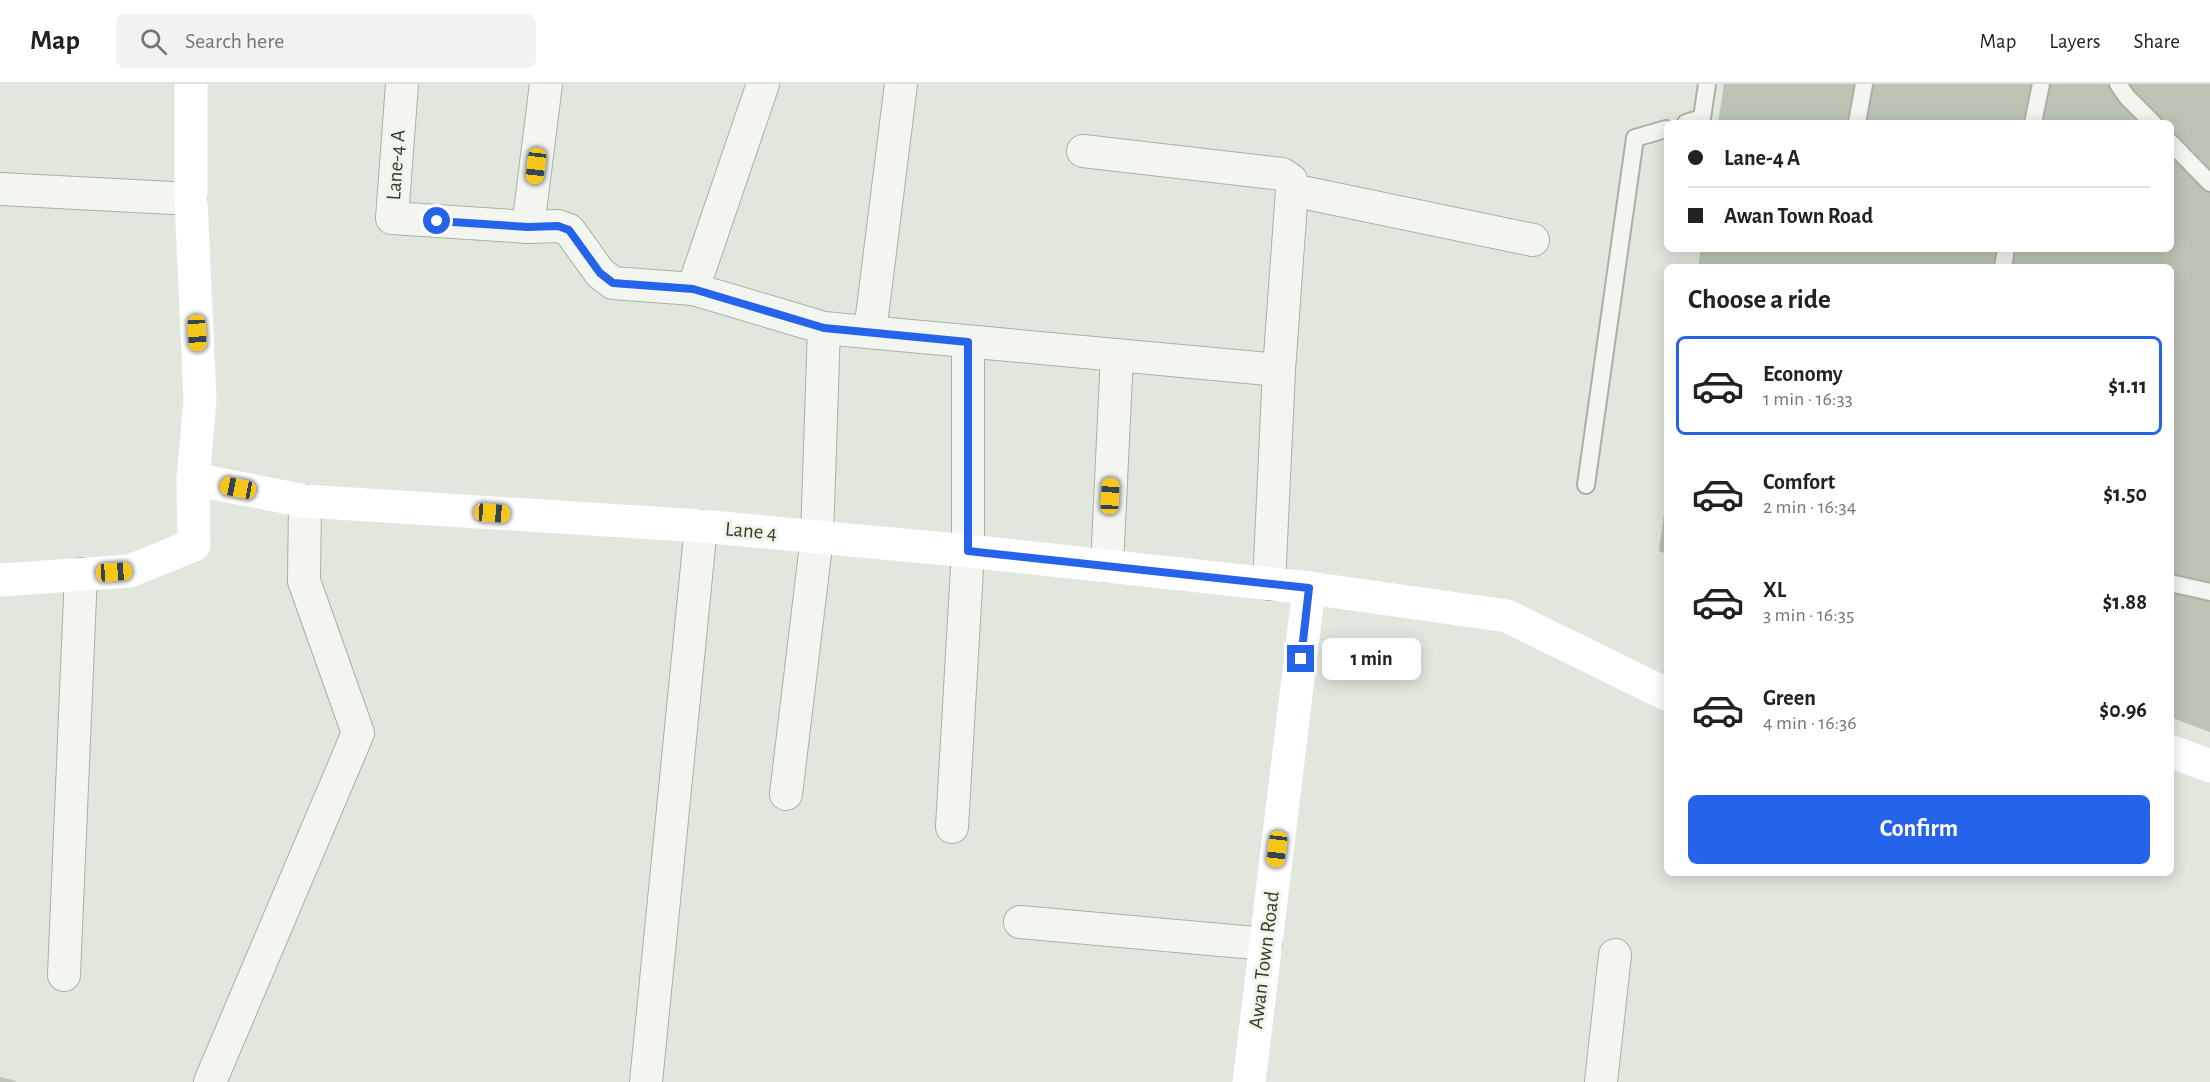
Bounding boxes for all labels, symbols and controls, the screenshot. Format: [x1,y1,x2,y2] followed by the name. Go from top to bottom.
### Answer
[116,14,536,68] search box
[137,25,170,58] icon: search
[30,27,80,55] text: Map
[185,30,284,52] text: Search here
[1980,31,2016,52] text: Map
[2049,31,2100,52] text: Layers
[2133,31,2180,52] text: Share
[383,129,409,201] street label: Lane-4 A
[525,147,547,185] car
[1724,147,1800,169] text: Lane-4 A
[1724,205,1873,227] text: Awan Town Road
[423,207,450,234] route start
[1688,286,1831,313] text: Choose a ride
[187,315,207,351] car
[1691,359,1745,413] icon: car
[1763,363,1843,385] text: Economy
[2108,375,2147,397] text: $1.11
[1763,389,1853,409] text: 1 min · 16:33
[1691,467,1745,521] icon: car
[1763,471,1835,493] text: Comfort
[219,476,257,500] car
[1100,478,1120,514] car
[2103,483,2147,505] text: $1.50
[1763,497,1856,517] text: 2 min · 16:34
[473,503,511,523] car
[724,518,778,544] street label: Lane 4
[95,562,133,582] car
[1691,575,1745,629] icon: car
[1763,579,1786,601] text: XL
[2102,591,2147,613] text: $1.88
[1763,605,1854,625] text: 3 min · 16:35
[1322,638,1421,680] callout: 1 min
[1287,645,1314,672] route end
[1350,649,1393,669] text: 1 min
[1691,683,1745,737] icon: car
[1763,687,1816,709] text: Green
[2099,699,2147,721] text: $0.96
[1763,713,1857,733] text: 4 min · 16:36
[1688,795,2150,864] button: Confirm
[1266,830,1288,868] car
[1245,890,1283,1030] street label: Awan Town Road

